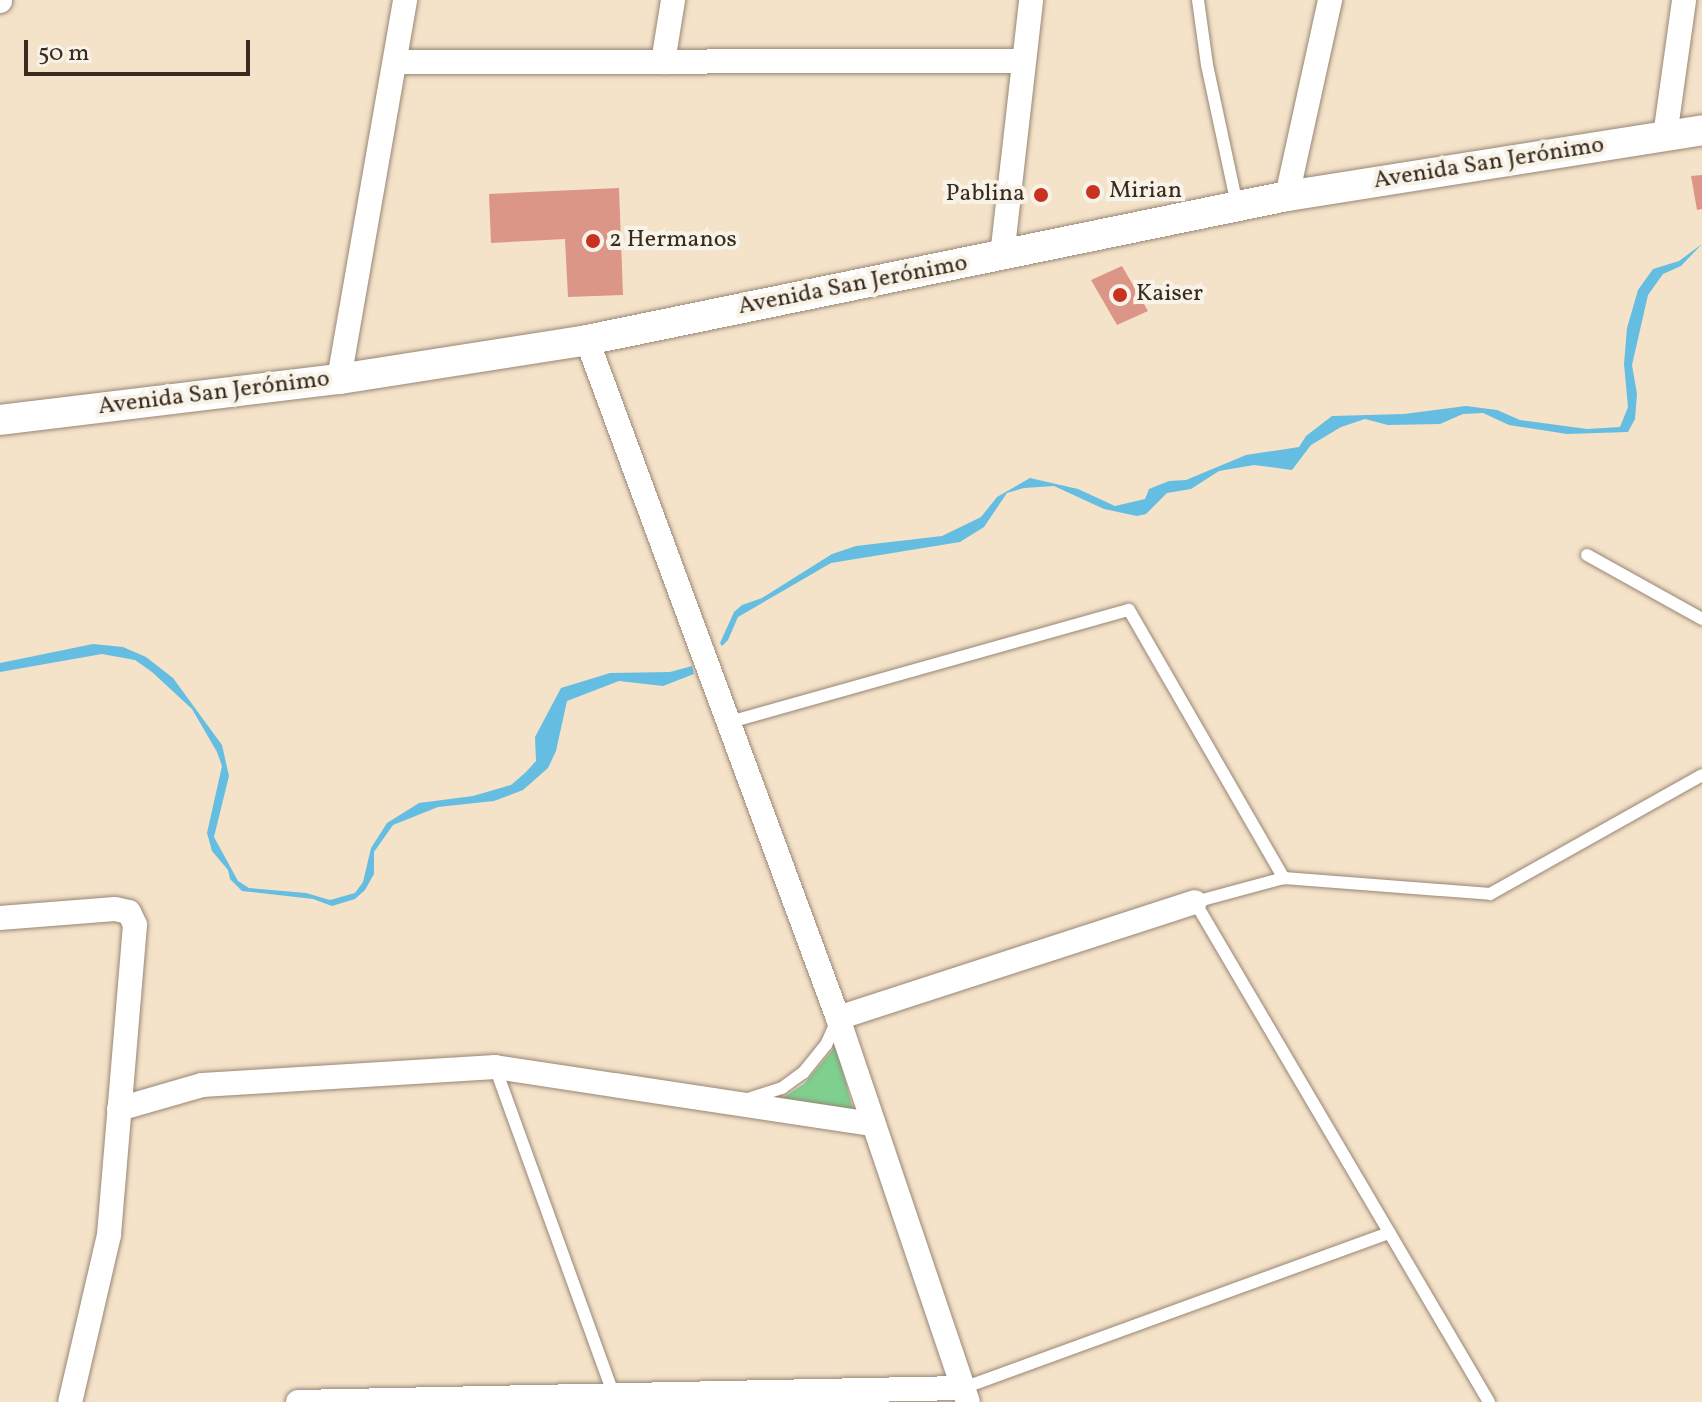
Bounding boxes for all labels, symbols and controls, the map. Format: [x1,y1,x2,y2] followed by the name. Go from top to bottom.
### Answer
[28,24,254,74] scale bar
[38,37,90,71] text: 50 m
[1372,132,1606,196] street label: Avenida San Jerónimo
[1109,178,1182,206] place label: Mirian
[946,181,1025,209] place label: Pablina
[1084,183,1102,201] marker: Mirian
[1032,186,1050,204] marker: Pablina
[609,227,737,255] place label: 2 Hermanos
[584,232,602,250] marker: 2 Hermanos
[736,250,970,322] street label: Avenida San Jerónimo
[1136,281,1203,309] place label: Kaiser
[1111,286,1129,304] marker: Kaiser
[97,366,331,422] street label: Avenida San Jerónimo

